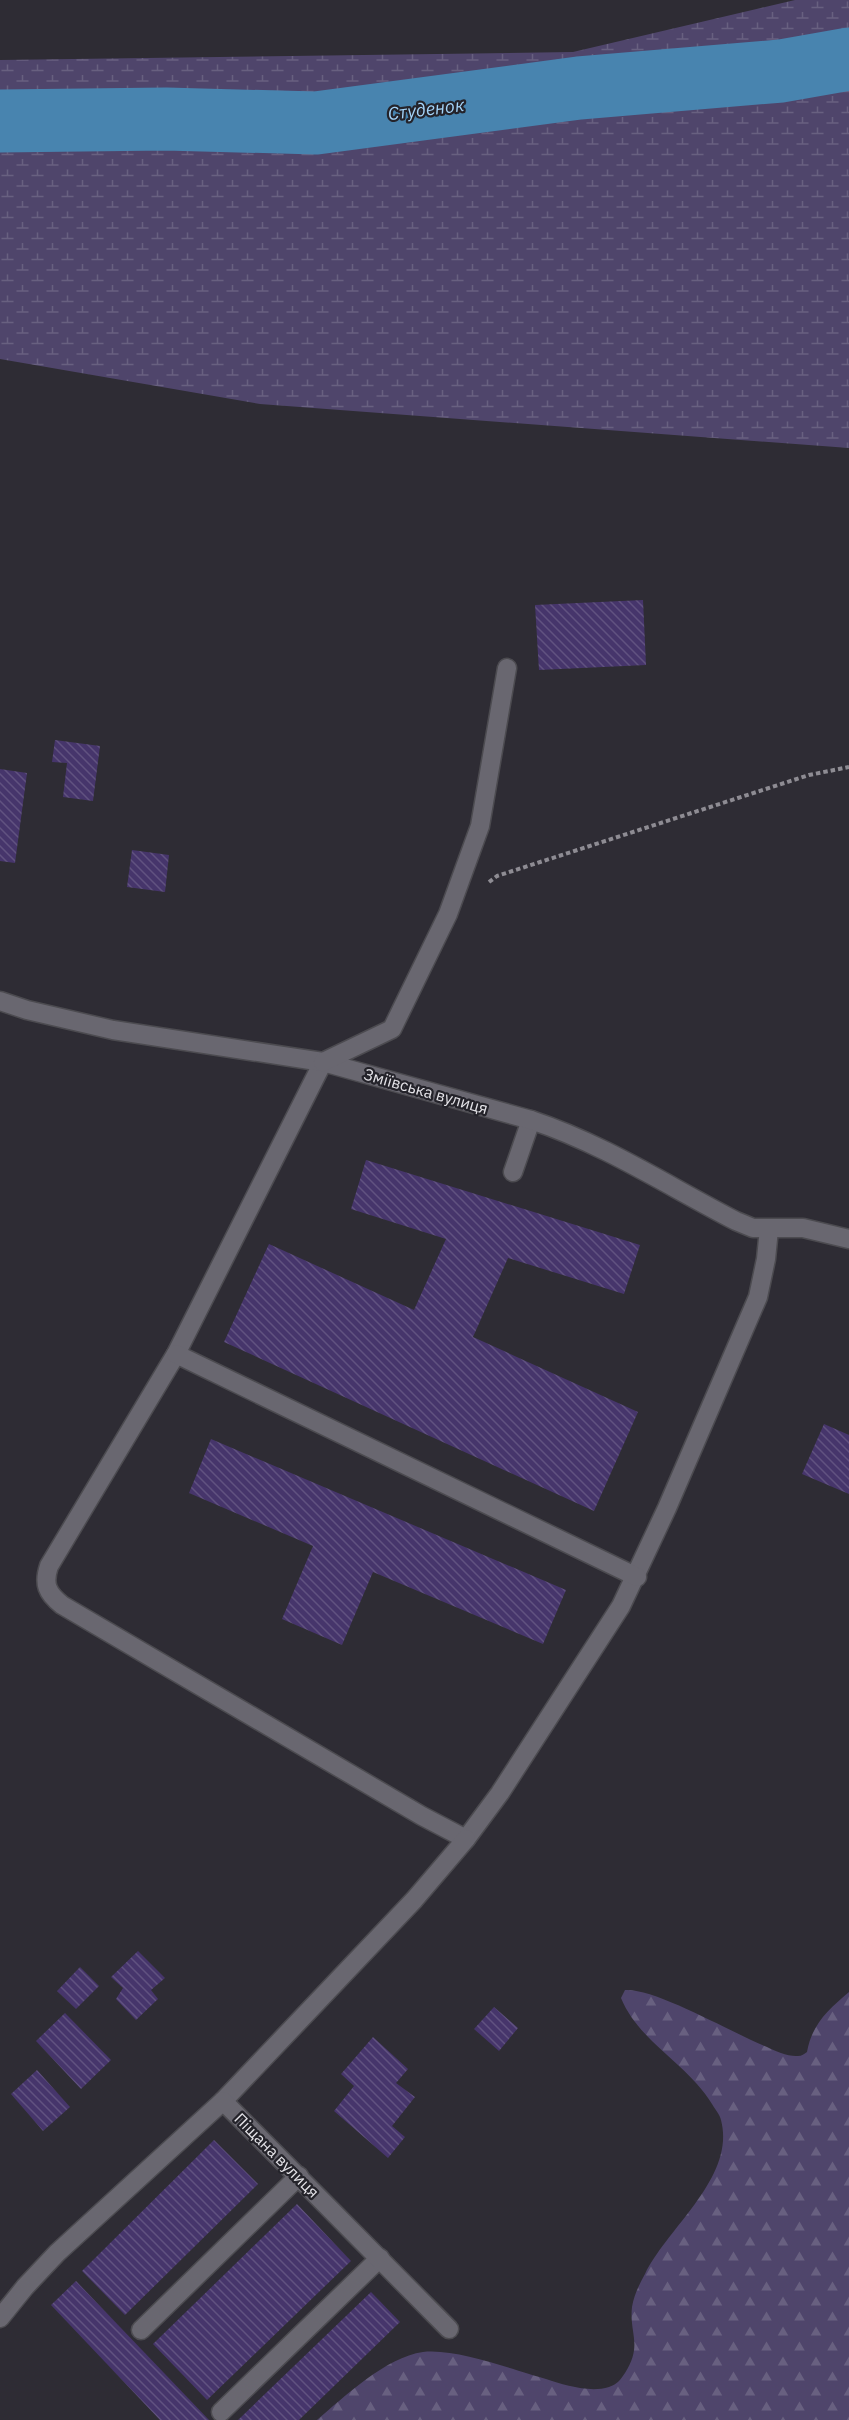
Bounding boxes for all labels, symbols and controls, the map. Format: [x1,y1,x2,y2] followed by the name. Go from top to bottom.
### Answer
[387,93,466,125] water label: Студенок
[362,1064,490,1118] street label: Зміївська вулиця
[230,2108,324,2202] street label: Піщана вулиця

